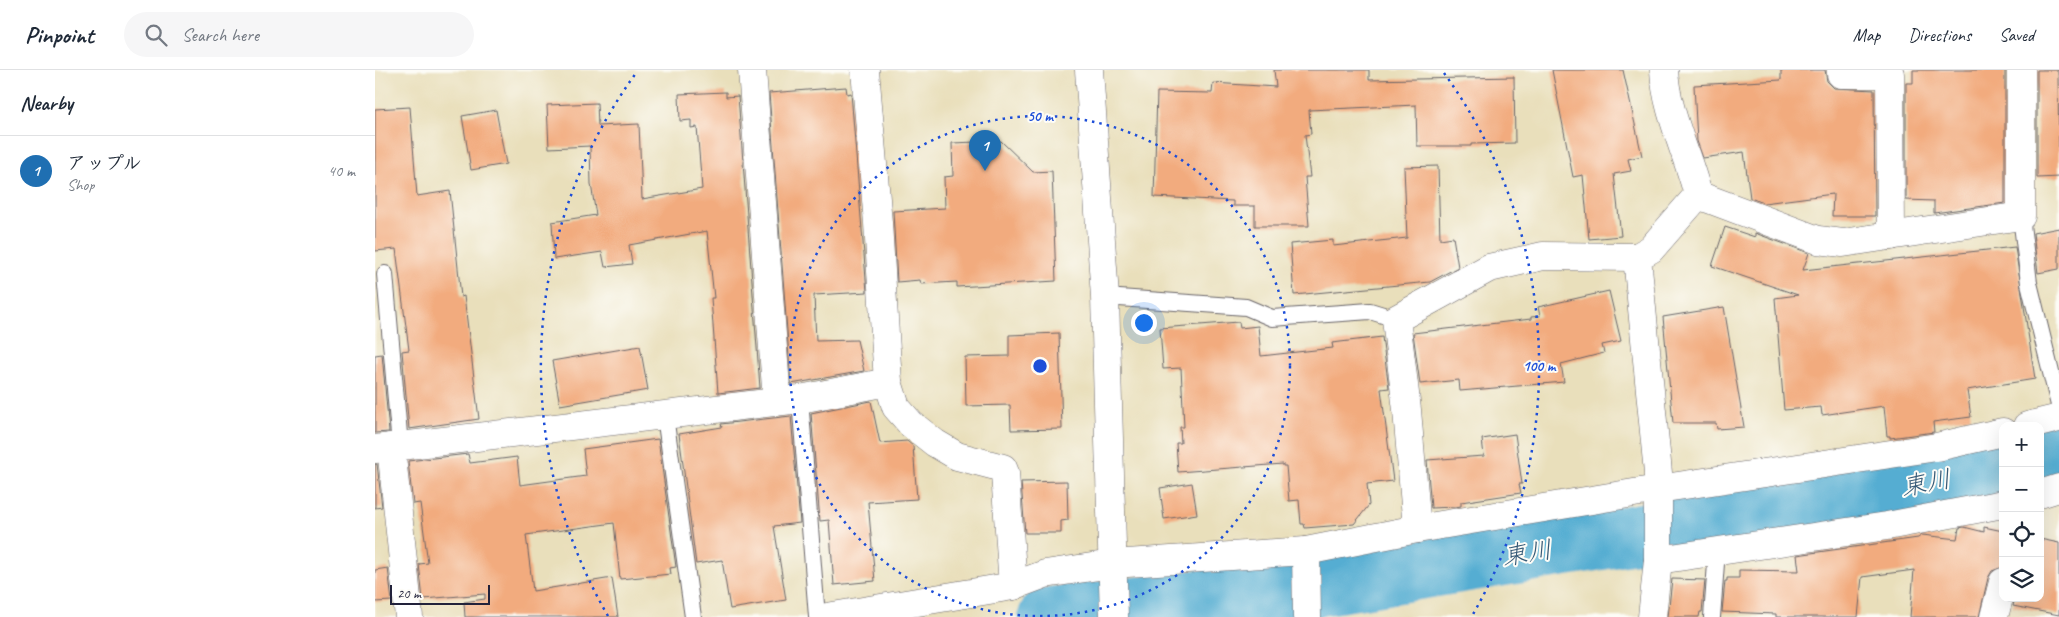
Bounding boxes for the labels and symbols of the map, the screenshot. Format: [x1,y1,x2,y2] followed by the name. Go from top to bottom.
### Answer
[1027,107,1054,126] text: 50 m
[969,130,1001,171] pin: 1
[1131,310,1157,336] your location
[1031,357,1049,375] centre of rings
[1523,357,1557,376] text: 100 m
[1899,463,1954,503] water label: 東川
[1500,533,1554,573] water label: 東川
[390,582,490,605] scale bar

